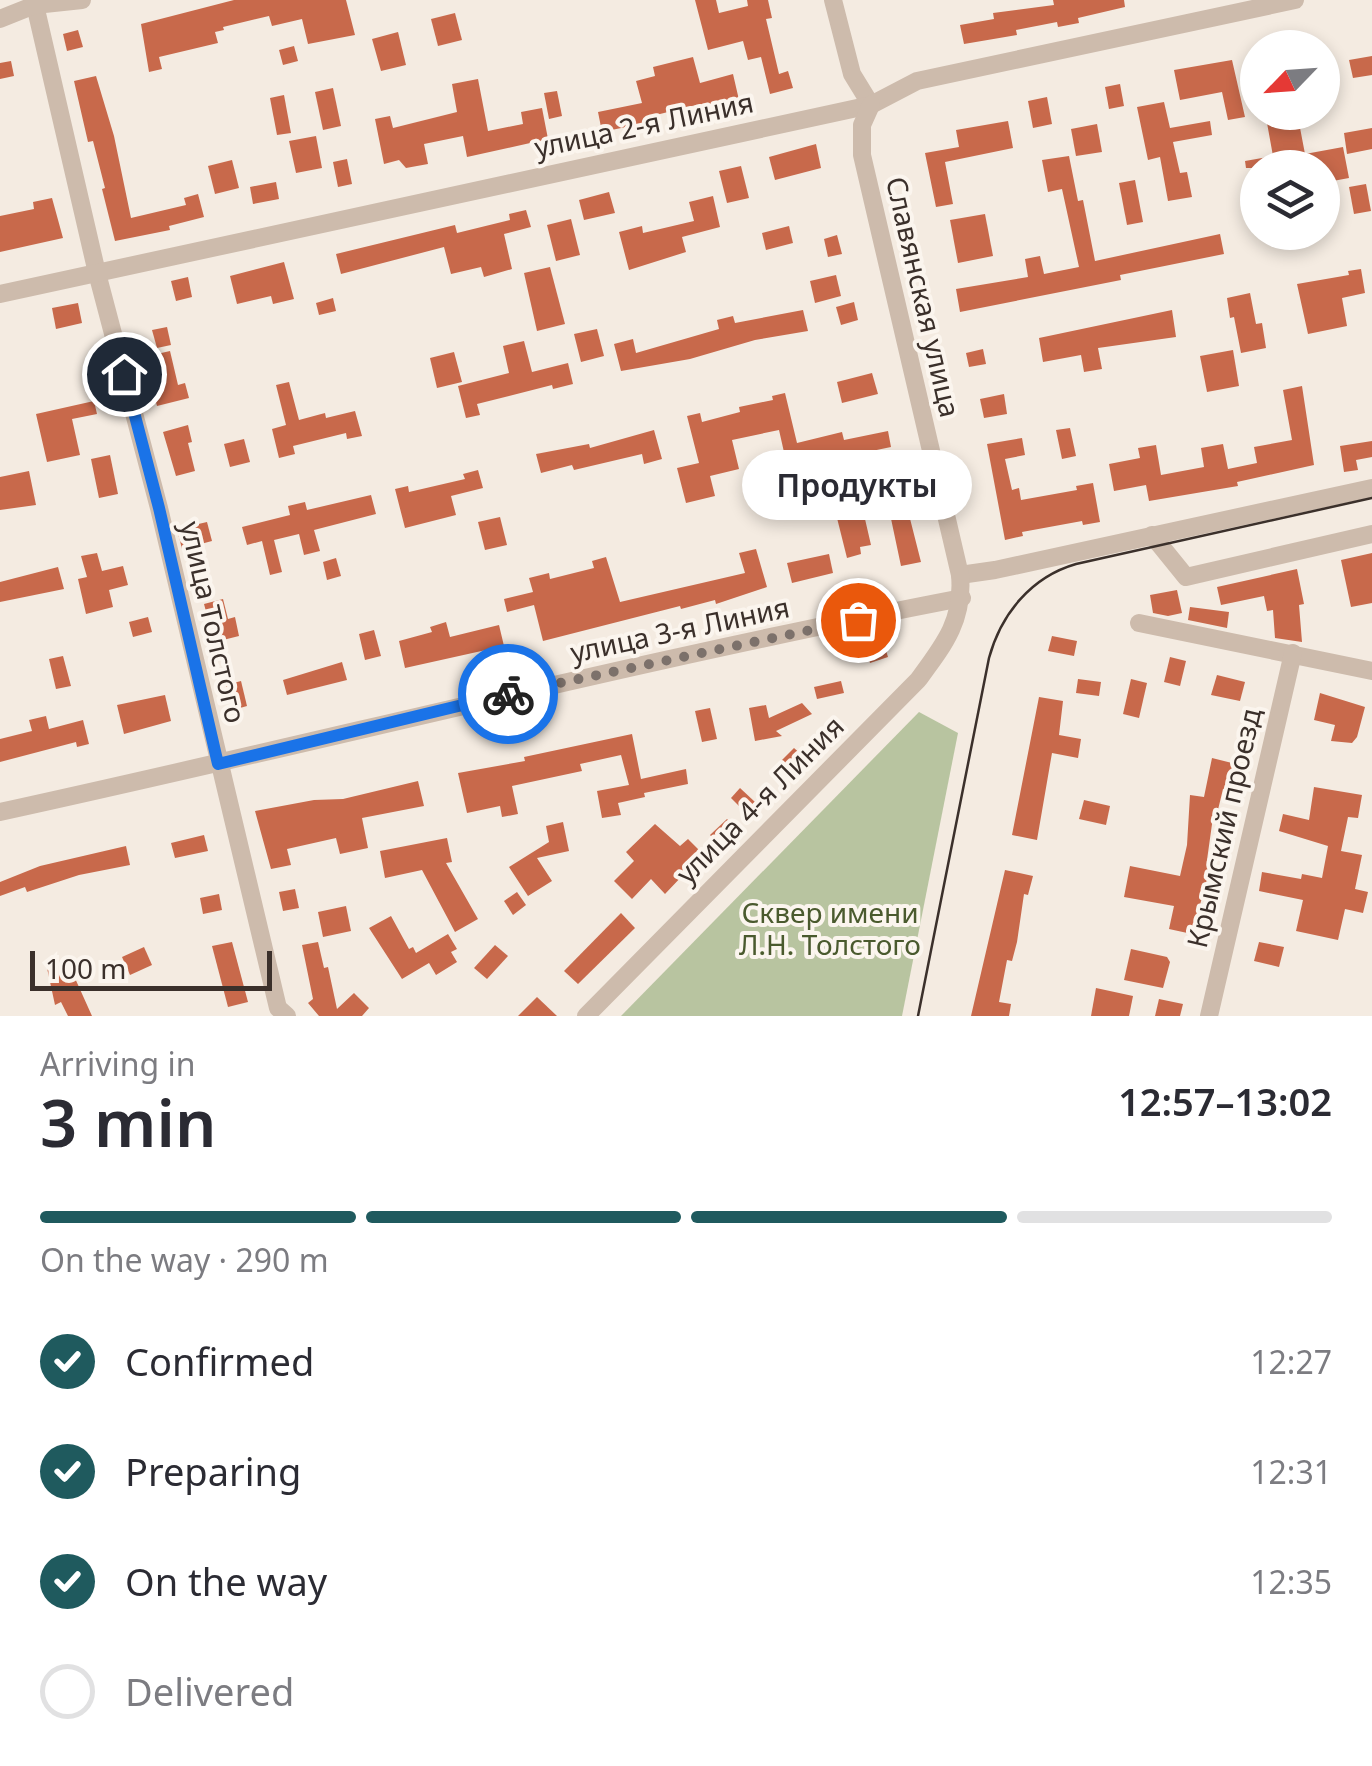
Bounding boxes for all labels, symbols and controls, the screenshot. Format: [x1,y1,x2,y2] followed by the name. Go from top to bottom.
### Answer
[1240,30,1340,130] north arrow
[1240,30,1340,250] map controls
[531,82,757,166] street label: улица 2-я Линия
[1240,150,1340,250] button: layers
[878,173,970,421] street label: Славянская улица
[82,332,167,417] pin
[97,347,152,402] icon: home
[743,450,973,520] callout: Продукты
[776,463,938,506] text: Продукты
[172,517,256,726] street label: улица Толстого
[816,578,901,663] pin
[567,587,793,671] street label: улица 3-я Линия
[831,593,886,648] icon: bag
[458,644,558,744] courier
[481,667,536,722] icon: bike
[1177,704,1269,951] street label: Крымский проезд
[667,707,852,892] street label: улица 4-я Линия
[739,893,921,963] park label: Сквер имени Л.Н. Толстого
[30,946,272,990] scale bar
[45,949,127,987] text: 100 m
[40,1042,195,1085] text: Arriving in
[1118,1075,1332,1127] text: 12:57–13:02
[40,1078,216,1166] text: 3 min
[40,1238,329,1281] text: On the way · 290 m
[40,1334,95,1389] icon: check
[125,1335,314,1387] text: Confirmed
[1250,1340,1332,1383] text: 12:27
[40,1444,95,1499] icon: check
[125,1445,301,1497] text: Preparing
[1250,1450,1332,1493] text: 12:31
[40,1554,95,1609] icon: check
[125,1555,327,1607] text: On the way
[1250,1560,1332,1603] text: 12:35
[125,1665,294,1717] text: Delivered

